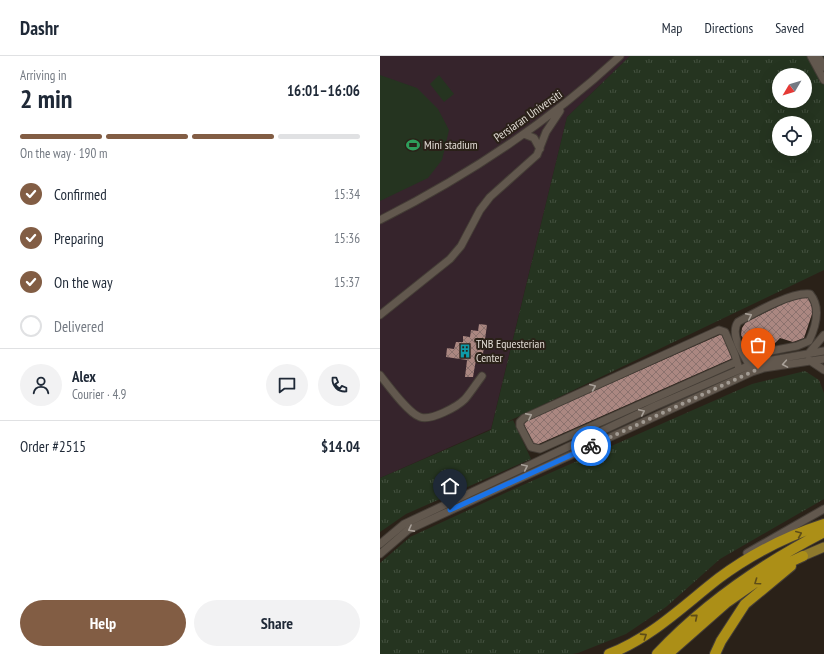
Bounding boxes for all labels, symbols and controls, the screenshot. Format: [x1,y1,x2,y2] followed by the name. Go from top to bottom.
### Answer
[20,16,59,40] text: Dashr
[662,19,682,37] text: Map
[704,19,753,37] text: Directions
[775,19,804,37] text: Saved
[20,67,67,84] text: Arriving in
[772,68,812,108] north arrow
[772,68,812,156] map controls
[287,81,360,100] text: 16:01–16:06
[20,82,73,115] text: 2 min
[491,86,565,145] street label: Persiaran Universiti
[772,116,812,156] button: locate
[405,137,421,153] sports icon: Mini stadium
[424,137,478,152] place label: Mini stadium
[20,145,107,162] text: On the way · 190 m
[20,183,42,205] icon: check
[54,185,107,204] text: Confirmed
[334,186,360,203] text: 15:34
[20,227,42,249] icon: check
[54,229,104,248] text: Preparing
[334,230,360,247] text: 15:36
[20,271,42,293] icon: check
[54,273,113,292] text: On the way
[334,274,360,291] text: 15:37
[745,313,752,321] one-way arrow
[54,317,104,336] text: Delivered
[741,328,775,369] pin
[747,334,769,356] icon: bag
[476,336,545,365] place label: TNB Equesterian Center
[457,343,473,359] building icon: TNB Equesterian Center
[782,359,789,368] one-way arrow
[20,364,62,406] button: person
[266,364,308,406] button: chat
[318,364,360,406] button: phone
[72,367,96,386] text: Alex
[590,384,597,392] one-way arrow
[72,386,126,403] text: Courier · 4.9
[638,409,646,417] one-way arrow
[524,413,532,421] one-way arrow
[571,426,611,466] courier
[580,435,602,457] icon: bike
[20,437,86,456] text: Order #2515
[321,437,360,456] text: $14.04
[520,464,528,472] one-way arrow
[433,469,467,510] pin
[439,475,461,497] icon: home
[408,524,415,532] one-way arrow
[794,531,802,539] one-way arrow
[754,577,761,585] one-way arrow
[20,600,186,646] button: Help
[194,600,360,646] button: Share
[690,615,697,622] one-way arrow
[640,633,647,641] one-way arrow

